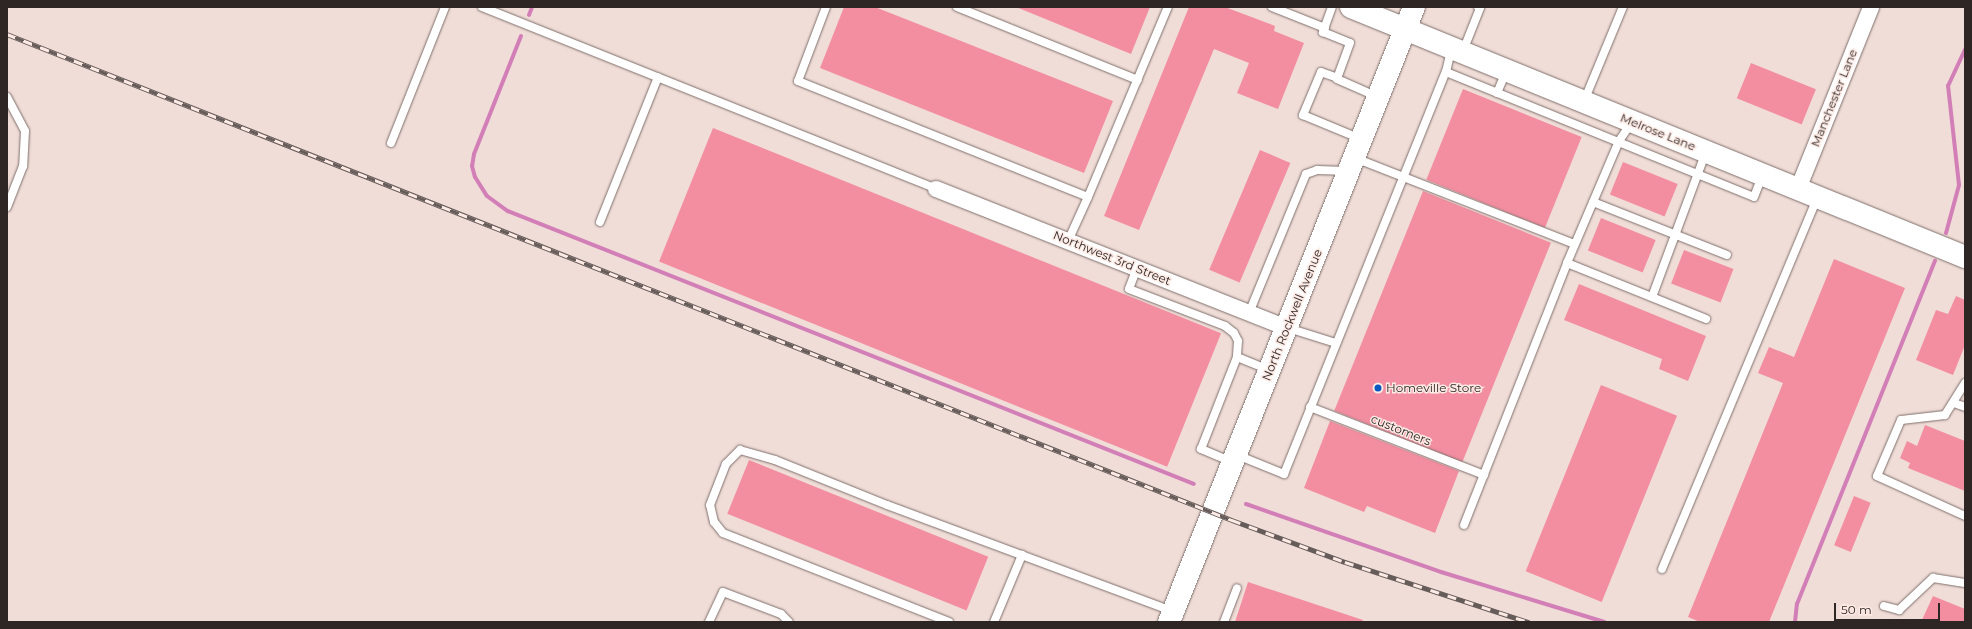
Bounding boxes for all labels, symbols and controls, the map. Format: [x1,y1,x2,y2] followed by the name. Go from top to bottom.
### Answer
[1808,47,1860,149] street label: Manchester Lane
[1618,110,1698,154] street label: Melrose Lane
[1051,228,1173,288] street label: Northwest 3rd Street
[1259,247,1325,383] street label: North Rockwell Avenue
[1386,381,1481,395] place label: Homeville Store
[1373,383,1383,393] marker: Homeville Store
[1369,411,1433,449] street label: customers
[1836,595,1942,621] scale bar
[1841,602,1872,617] text: 50 m

